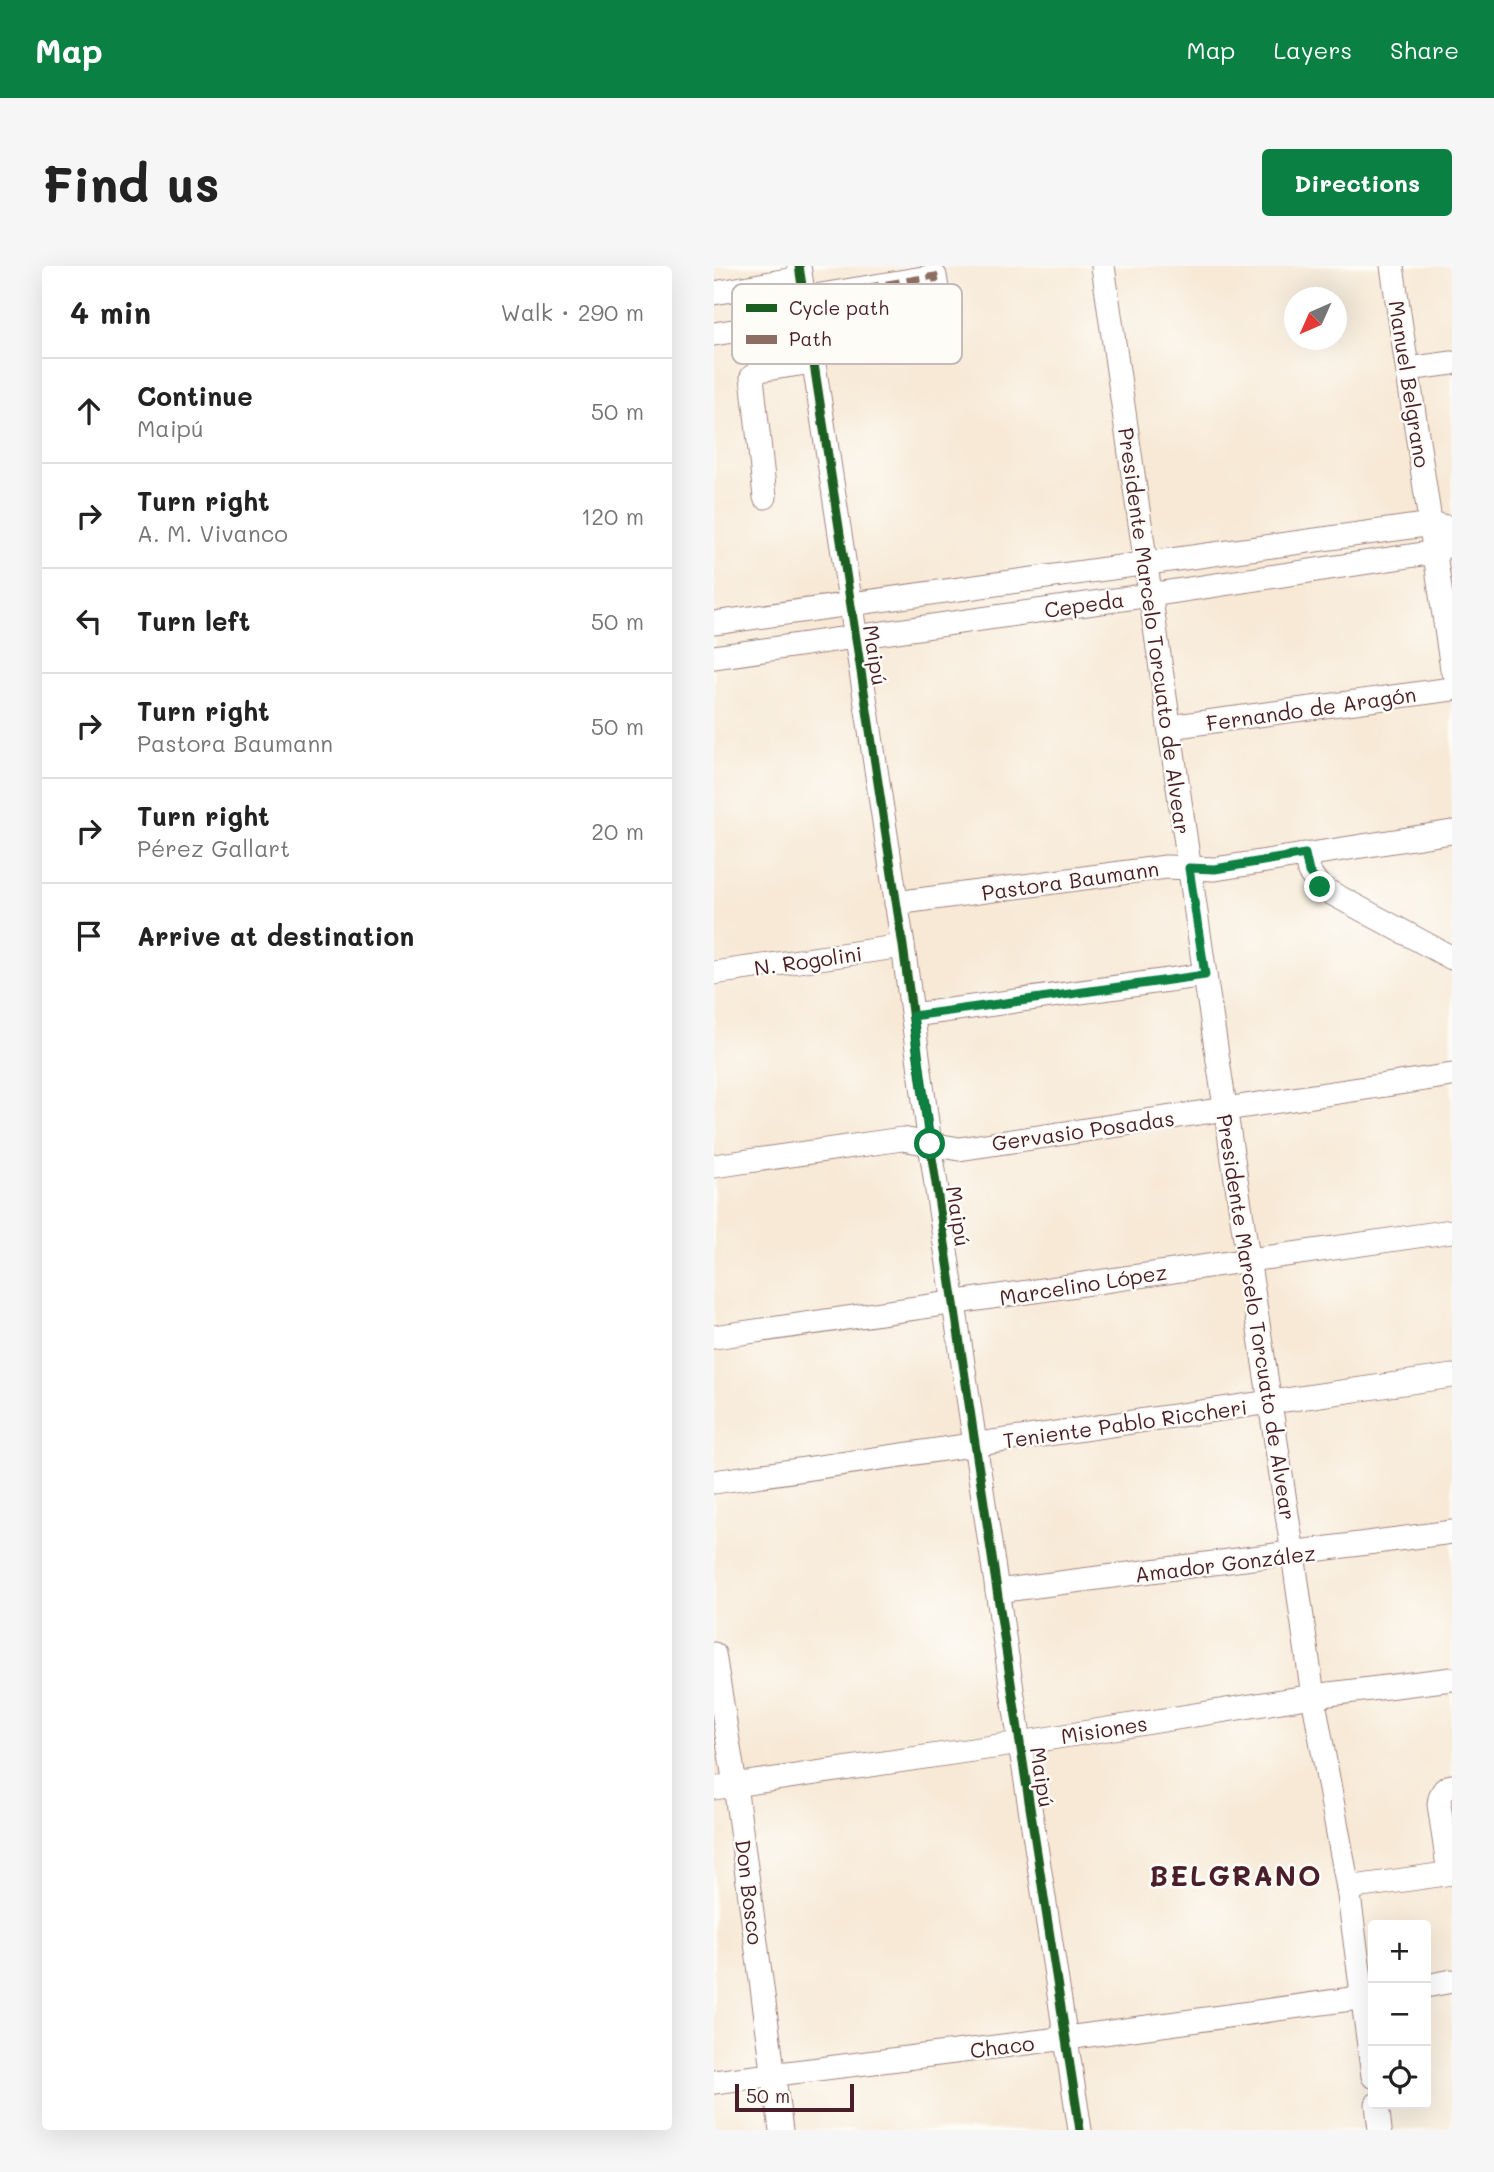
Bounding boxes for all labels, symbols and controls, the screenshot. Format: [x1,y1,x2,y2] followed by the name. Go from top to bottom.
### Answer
[35,28,103,71] text: Map
[1187,34,1235,65] text: Map
[1273,34,1352,65] text: Layers
[1390,34,1459,65] text: Share
[1262,149,1452,216] button: Directions
[42,151,220,214] text: Find us
[732,284,962,364] legend
[1284,287,1347,350] north arrow
[70,292,151,332] text: 4 min
[789,295,889,320] text: Cycle path
[500,297,644,327] text: Walk · 290 m
[1383,298,1437,470] street label: Manuel Belgrano
[789,326,832,351] text: Path
[137,379,253,413] text: Continue
[70,392,108,430] icon: ahead
[591,396,644,426] text: 50 m
[137,413,203,443] text: Maipú
[1113,426,1197,836] street label: Presidente Marcelo Torcuato de Alvear
[137,484,270,518] text: Turn right
[70,497,108,535] icon: right
[581,501,644,531] text: 120 m
[137,518,288,548] text: A. M. Vivanco
[1042,585,1126,623] street label: Cepeda
[70,602,108,640] icon: left
[137,604,250,638] text: Turn left
[591,606,644,636] text: 50 m
[858,623,894,687] street label: Maipú
[1204,680,1418,736] street label: Fernando de Aragón
[137,694,270,728] text: Turn right
[70,707,108,745] icon: right
[591,711,644,741] text: 50 m
[137,728,333,758] text: Pastora Baumann
[137,799,270,833] text: Turn right
[70,812,108,850] icon: right
[591,816,644,846] text: 20 m
[137,833,290,863] text: Pérez Gallart
[980,854,1160,906] street label: Pastora Baumann
[1304,871,1335,902] route end
[70,917,108,955] icon: arrive
[137,919,414,953] text: Arrive at destination
[752,939,864,981] street label: N. Rogolini
[990,1104,1176,1156] street label: Gervasio Posadas
[1212,1112,1302,1522] street label: Presidente Marcelo Torcuato de Alvear
[914,1128,945,1159] route start
[941,1184,977,1248] street label: Maipú
[997,1257,1169,1311] street label: Marcelino López
[1001,1392,1249,1454] street label: Teniente Pablo Riccheri
[1133,1539,1317,1587] street label: Amador González
[1059,1709,1149,1749] street label: Misiones
[1025,1745,1061,1809] street label: Maipú
[730,1838,770,1946] street label: Don Bosco
[1149,1857,1323,1893] district label: BELGRANO
[1368,1920,1431,2109] map controls
[1368,1920,1431,1983] button: +
[1368,1983,1431,2046] button: −
[968,2029,1036,2063] street label: Chaco
[1368,2046,1431,2109] button: locate
[735,2081,854,2113] scale bar
[746,2083,790,2108] text: 50 m

